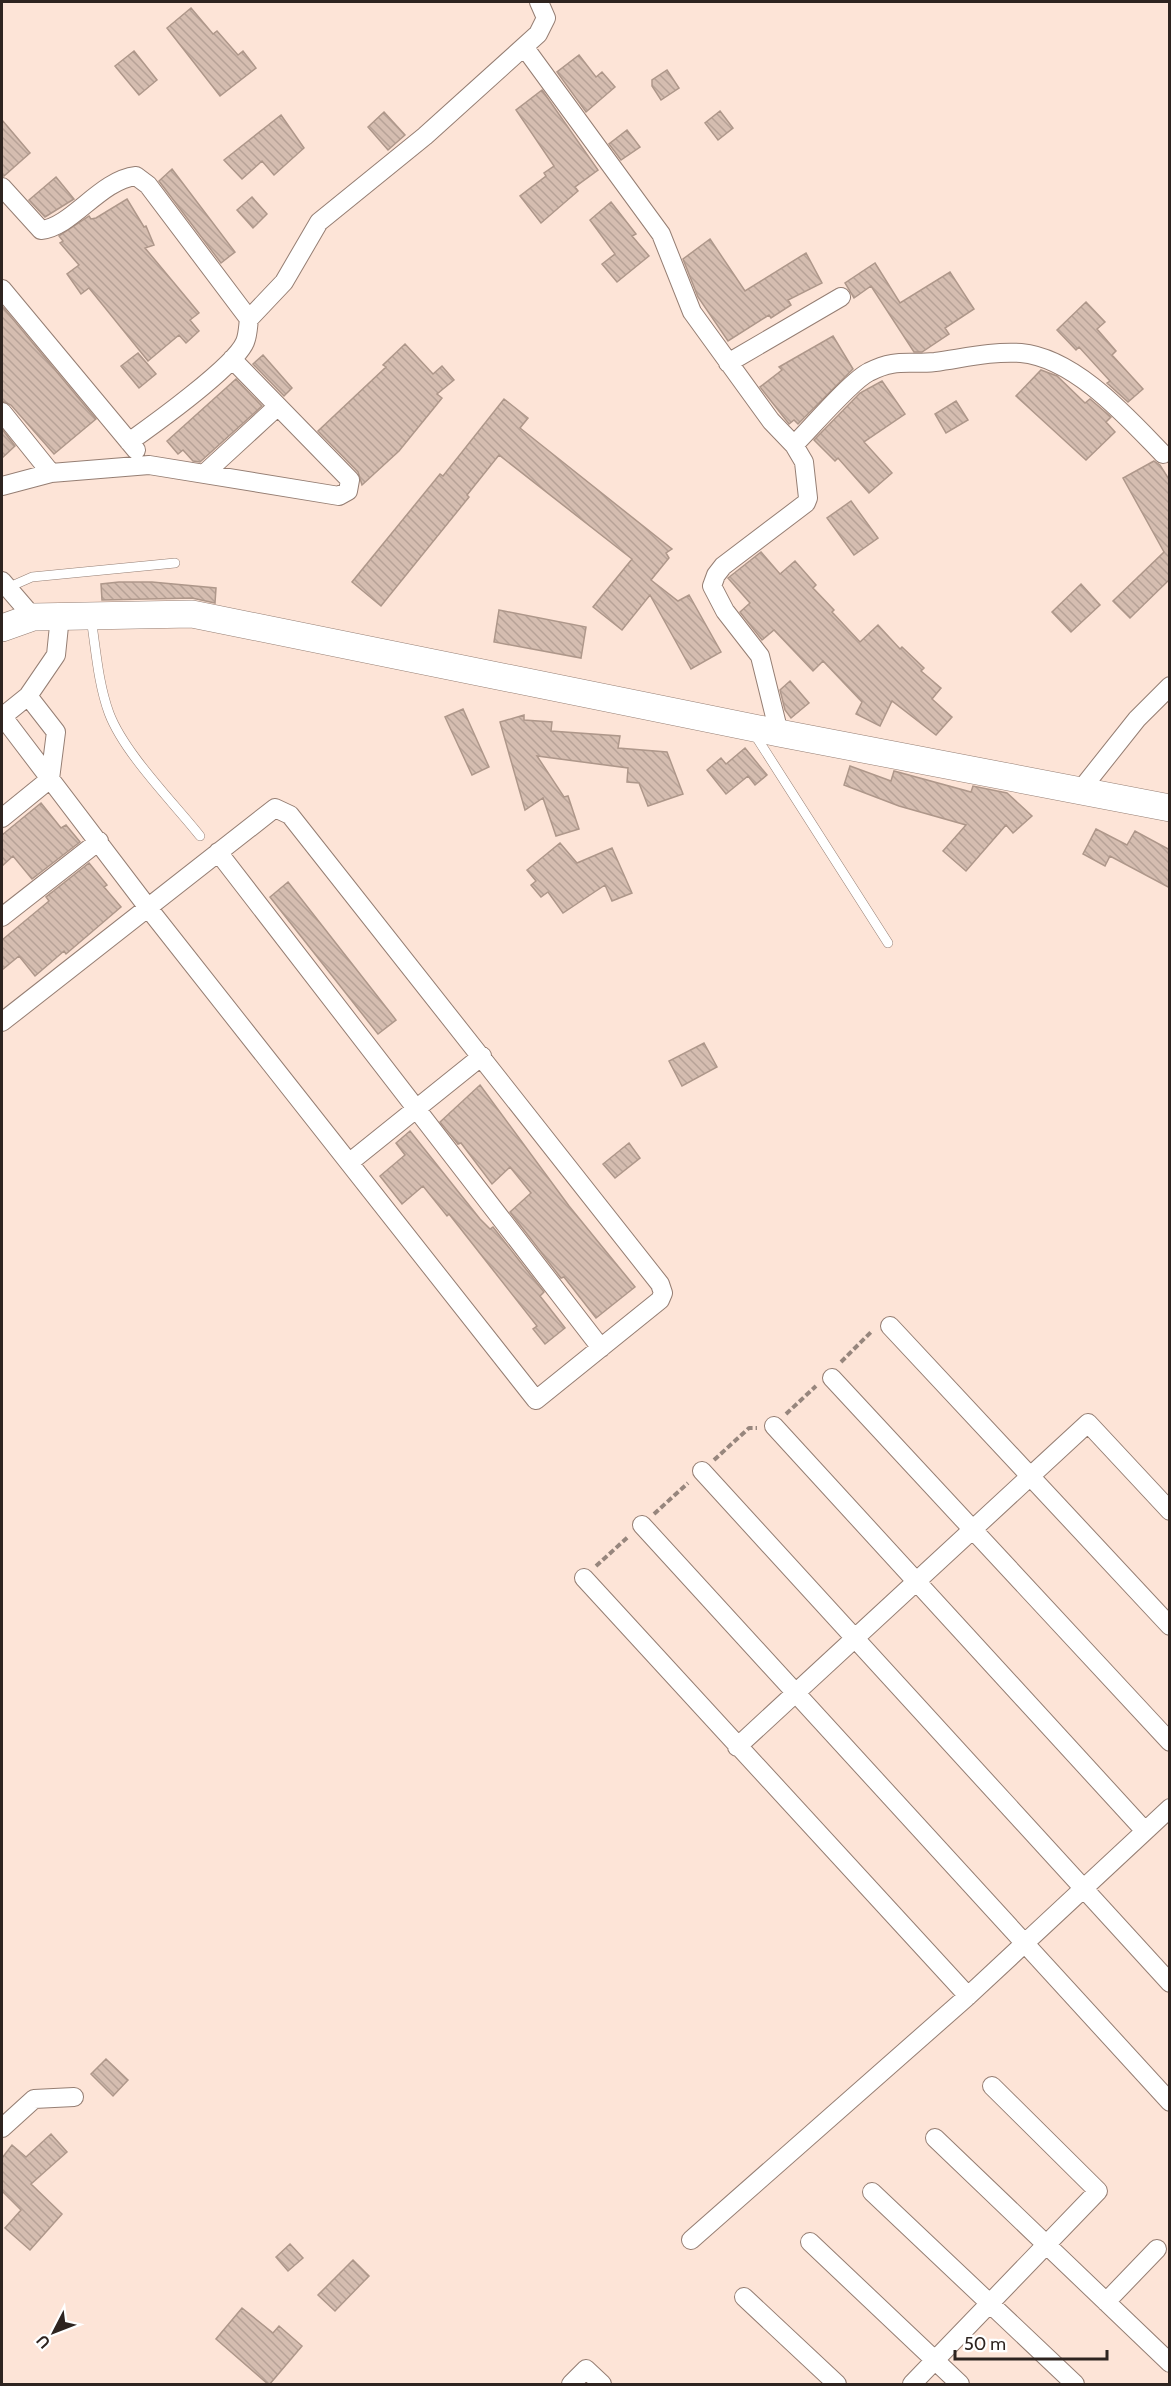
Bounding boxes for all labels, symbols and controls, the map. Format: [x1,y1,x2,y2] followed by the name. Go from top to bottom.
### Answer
[24,2302,84,2362] north arrow
[955,2323,1106,2361] scale bar
[32,2331,54,2352] text: U
[964,2333,1006,2355] text: 50 m

